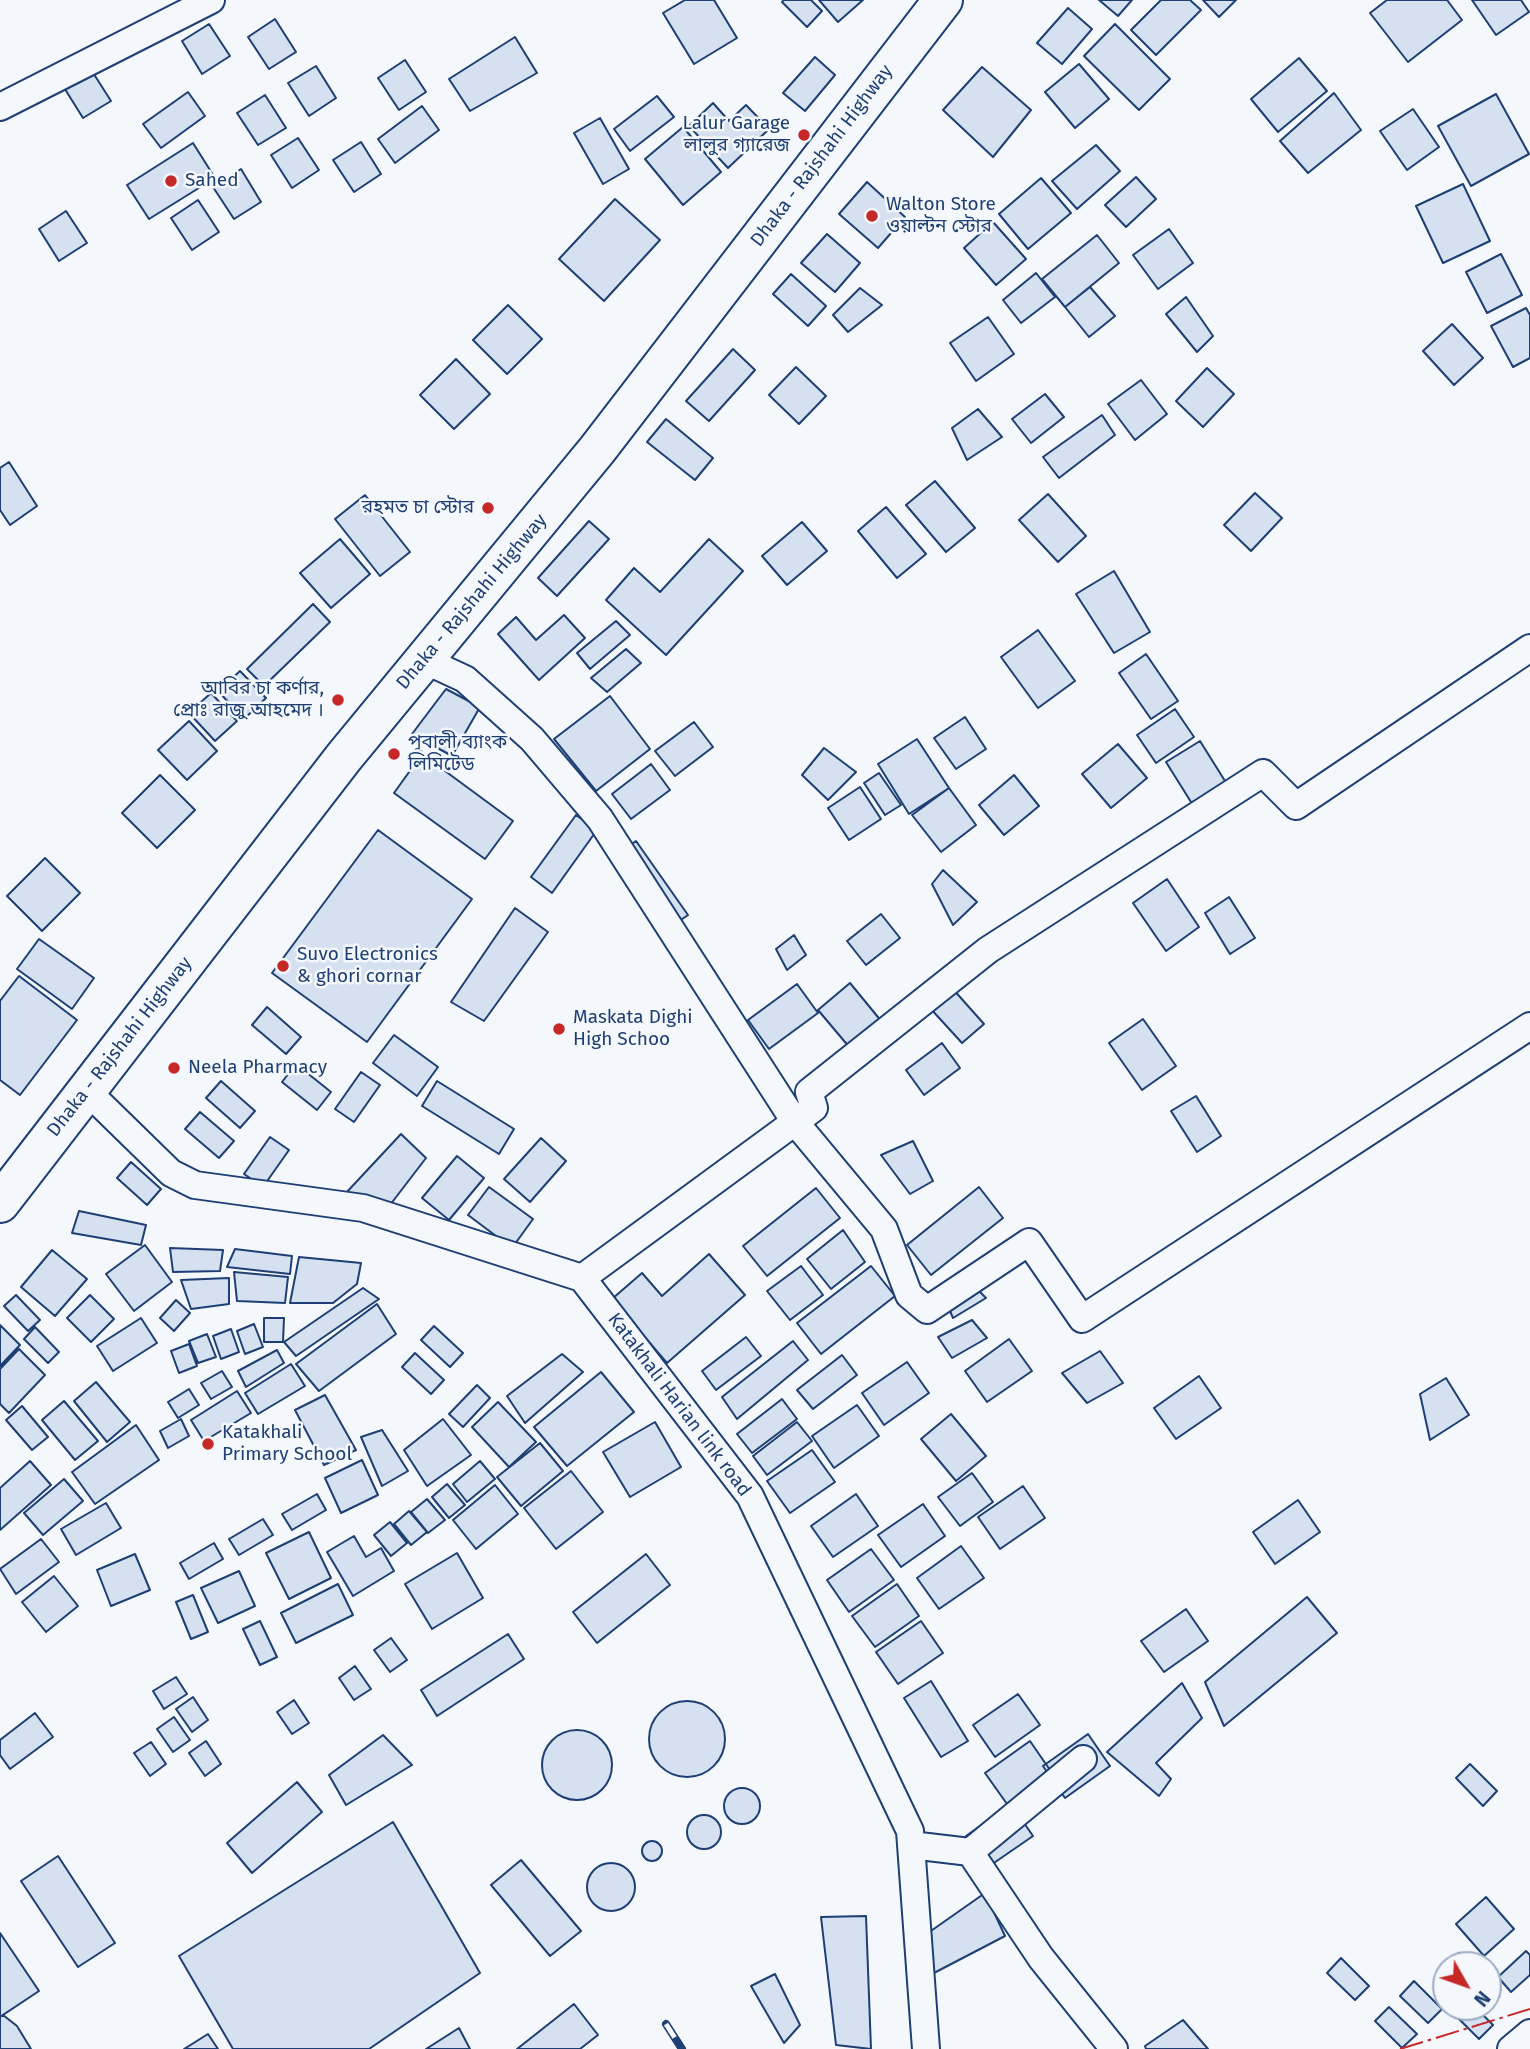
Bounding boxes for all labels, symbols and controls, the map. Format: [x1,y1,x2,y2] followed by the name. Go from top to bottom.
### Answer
[746,61,898,251] street label: Dhaka - Rajshahi Highway
[683,113,790,157] place label: Lalur Garage লালুর গ্যারেজ
[796,127,812,143] marker: Lalur Garage লালুর গ্যারেজ
[185,170,239,192] place label: Sahed
[163,173,179,189] marker: Sahed
[886,194,996,238] place label: Walton Store ওয়াল্টন স্টোর
[864,208,880,224] marker: Walton Store ওয়াল্টন স্টোর
[362,497,474,519] place label: রহমত চা স্টোর
[480,500,496,516] marker: রহমত চা স্টোর
[392,510,552,694] street label: Dhaka - Rajshahi Highway
[173,678,324,722] place label: আবির চা কর্ণার, প্রোঃ রাজু আহমেদ ।
[330,692,346,708] marker: আবির চা কর্ণার, প্রোঃ রাজু আহমেদ ।
[408,732,507,776] place label: পূবালী ব্যাংক লিমিটেড
[386,746,402,762] marker: পূবালী ব্যাংক লিমিটেড
[297,944,438,988] place label: Suvo Electronics & ghori cornar
[43,953,197,1141] street label: Dhaka - Rajshahi Highway
[275,958,291,974] marker: Suvo Electronics & ghori cornar
[573,1007,693,1051] place label: Maskata Dighi High Schoo
[551,1021,567,1037] marker: Maskata Dighi High Schoo
[188,1057,327,1079] place label: Neela Pharmacy
[166,1060,182,1076] marker: Neela Pharmacy
[602,1309,756,1501] street label: Katakhali Harian link road
[222,1422,352,1466] place label: Katakhali Primary School
[200,1436,216,1452] marker: Katakhali Primary School
[1432,1951,1502,2021] north arrow
[1469,1986,1495,2011] text: N

